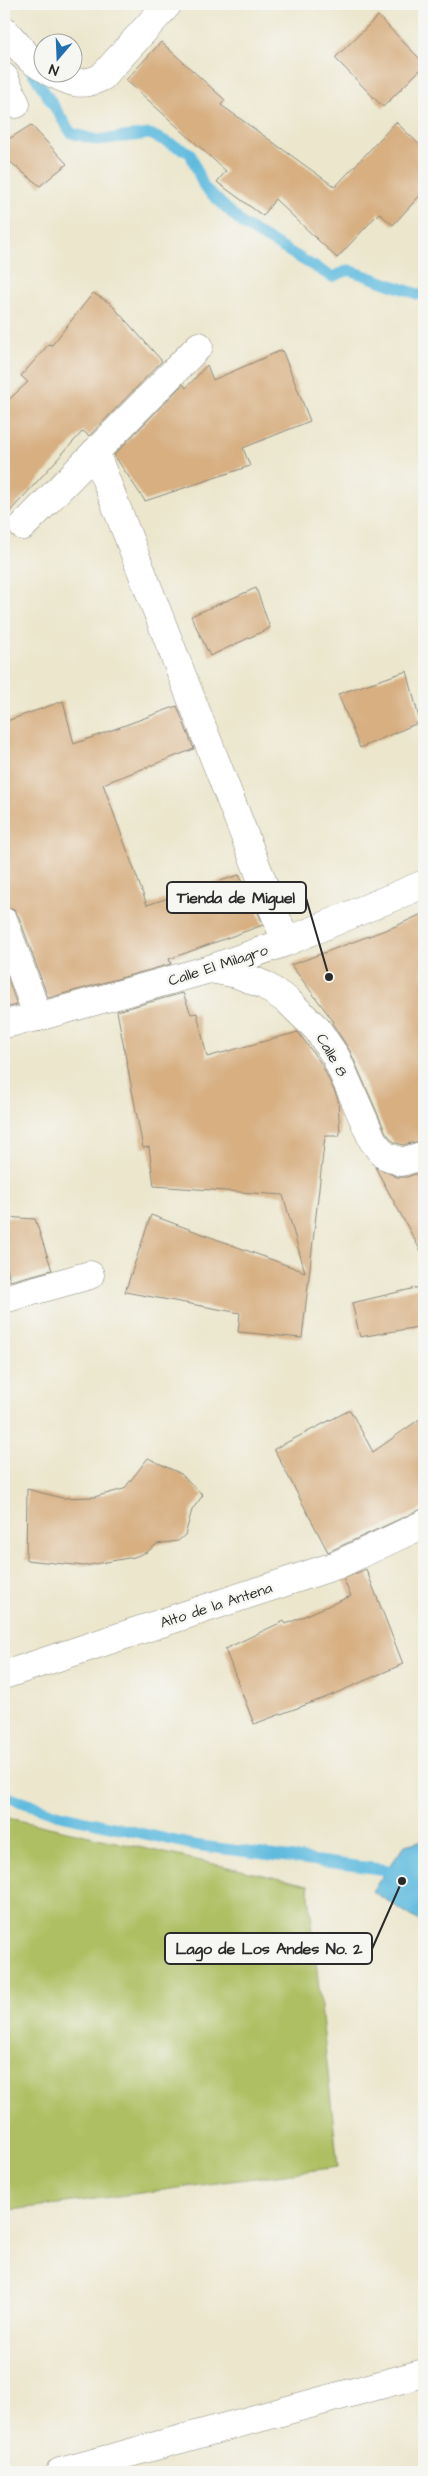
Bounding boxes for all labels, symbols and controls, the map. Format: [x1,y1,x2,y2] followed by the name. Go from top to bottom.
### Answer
[32,32,82,82] north arrow
[46,58,62,80] text: N
[167,882,306,913] callout: Tienda de Miguel
[176,887,296,911] text: Tienda de Miguel
[166,939,271,992] street label: Calle El Milagro
[311,1030,352,1081] street label: Calle 8
[157,1577,275,1633] street label: Alto de la Antena
[165,1933,372,1964] callout: Lago de Los Andes No. 2
[175,1938,363,1962] text: Lago de Los Andes No. 2

